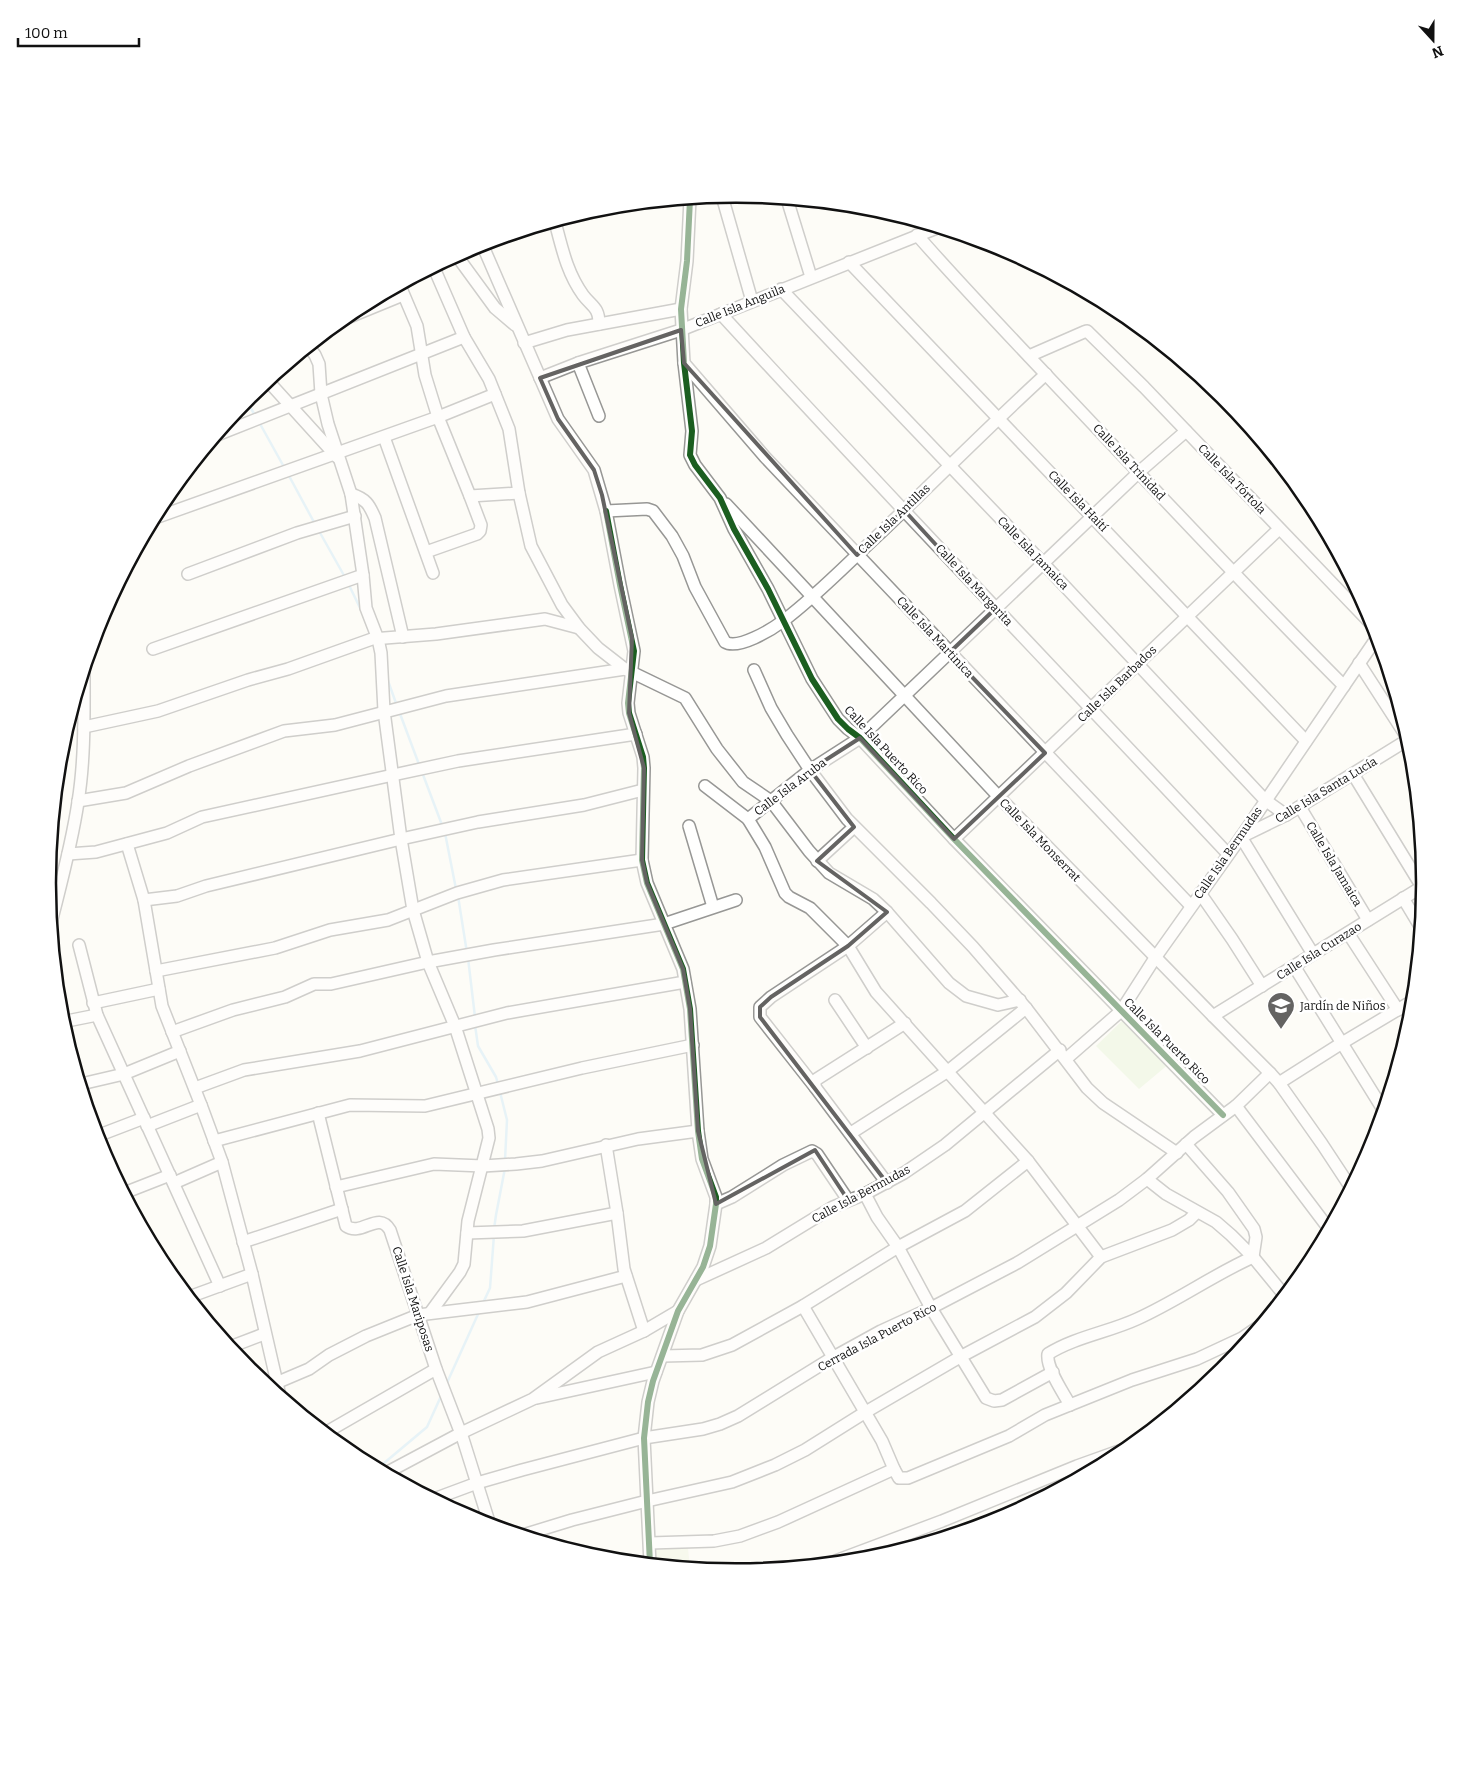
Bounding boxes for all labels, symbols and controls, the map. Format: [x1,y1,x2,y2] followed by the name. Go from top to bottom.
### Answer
[18,15,139,47] scale bar
[1408,15,1458,65] north arrow
[25,24,68,42] text: 100 m
[1429,42,1446,62] text: N
[693,281,787,330] street label: Calle Isla Anguila
[1090,421,1168,503] street label: Calle Isla Trinidad
[1195,441,1269,517] street label: Calle Isla Tórtola
[1045,468,1111,535] street label: Calle Isla Haití
[855,481,933,557] street label: Calle Isla Antillas
[995,513,1072,593] street label: Calle Isla Jamaica
[932,541,1016,629] street label: Calle Isla Margarita
[894,593,977,681] street label: Calle Isla Martinica
[1075,643,1160,725] street label: Calle Isla Barbados
[841,703,931,797] street label: Calle Isla Puerto Rico
[1273,754,1380,826] street label: Calle Isla Santa Lucía
[751,755,829,819] street label: Calle Isla Aruba
[997,795,1084,885] street label: Calle Isla Monserrat
[1191,804,1265,902] street label: Calle Isla Bermudas
[1303,819,1365,909] street label: Calle Isla Jamaica
[1274,919,1364,983] street label: Calle Isla Curazao
[1266,991,1296,1030] school or university icon: Jardín de Niños
[1121,995,1213,1087] street label: Calle Isla Puerto Rico
[1299,999,1386,1013] place label: Jardín de Niños
[809,1162,913,1226] street label: Calle Isla Bermudas
[389,1245,437,1354] street label: Calle Isla Mariposas
[815,1300,939,1374] street label: Cerrada Isla Puerto Rico

